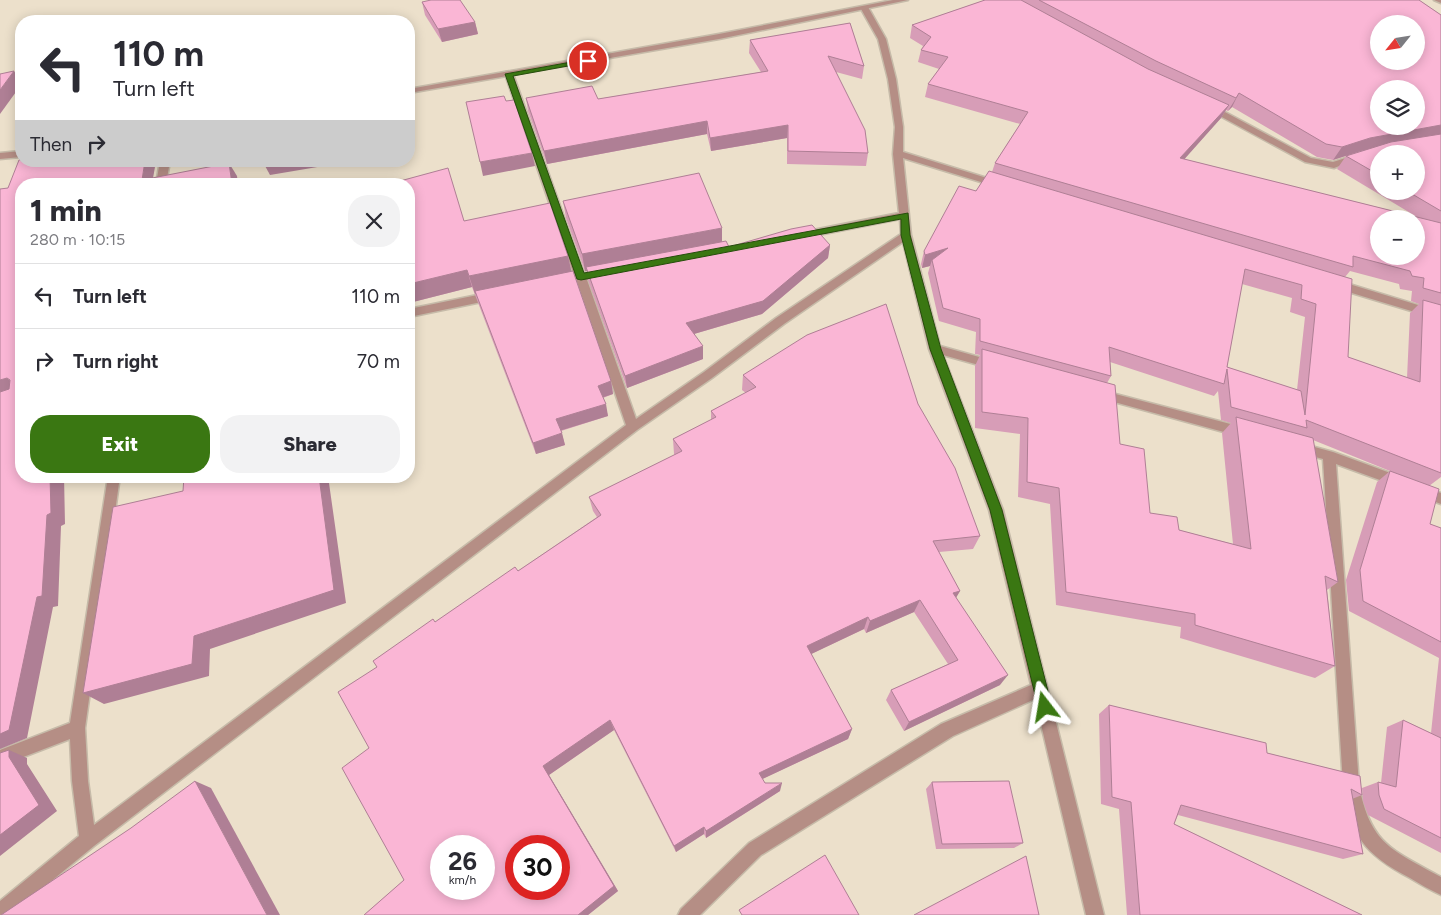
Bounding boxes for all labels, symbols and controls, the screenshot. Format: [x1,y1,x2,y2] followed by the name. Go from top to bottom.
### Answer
[1370,15,1425,70] north arrow
[1370,15,1425,265] map controls
[113,33,204,75] text: 110 m
[30,35,95,100] icon: left
[567,40,609,82] pin
[574,47,602,75] icon: arrive
[113,75,195,102] text: Turn left
[1370,80,1425,135] button: layers
[82,130,110,158] icon: right
[30,133,72,156] text: Then
[1370,145,1425,200] button: +
[30,192,102,229] text: 1 min
[348,195,400,247] button: close
[1370,210,1425,265] button: −
[30,230,125,249] text: 280 m · 10:15
[30,282,58,310] icon: left
[73,285,147,308] text: Turn left
[351,285,400,308] text: 110 m
[30,347,58,375] icon: right
[73,350,159,373] text: Turn right
[357,350,400,373] text: 70 m
[30,415,210,473] button: Exit
[220,415,400,473] button: Share
[1018,680,1070,732] position arrow
[505,835,570,900] speed limit sign: 30
[448,846,477,876] text: 26
[449,873,476,887] text: km/h

